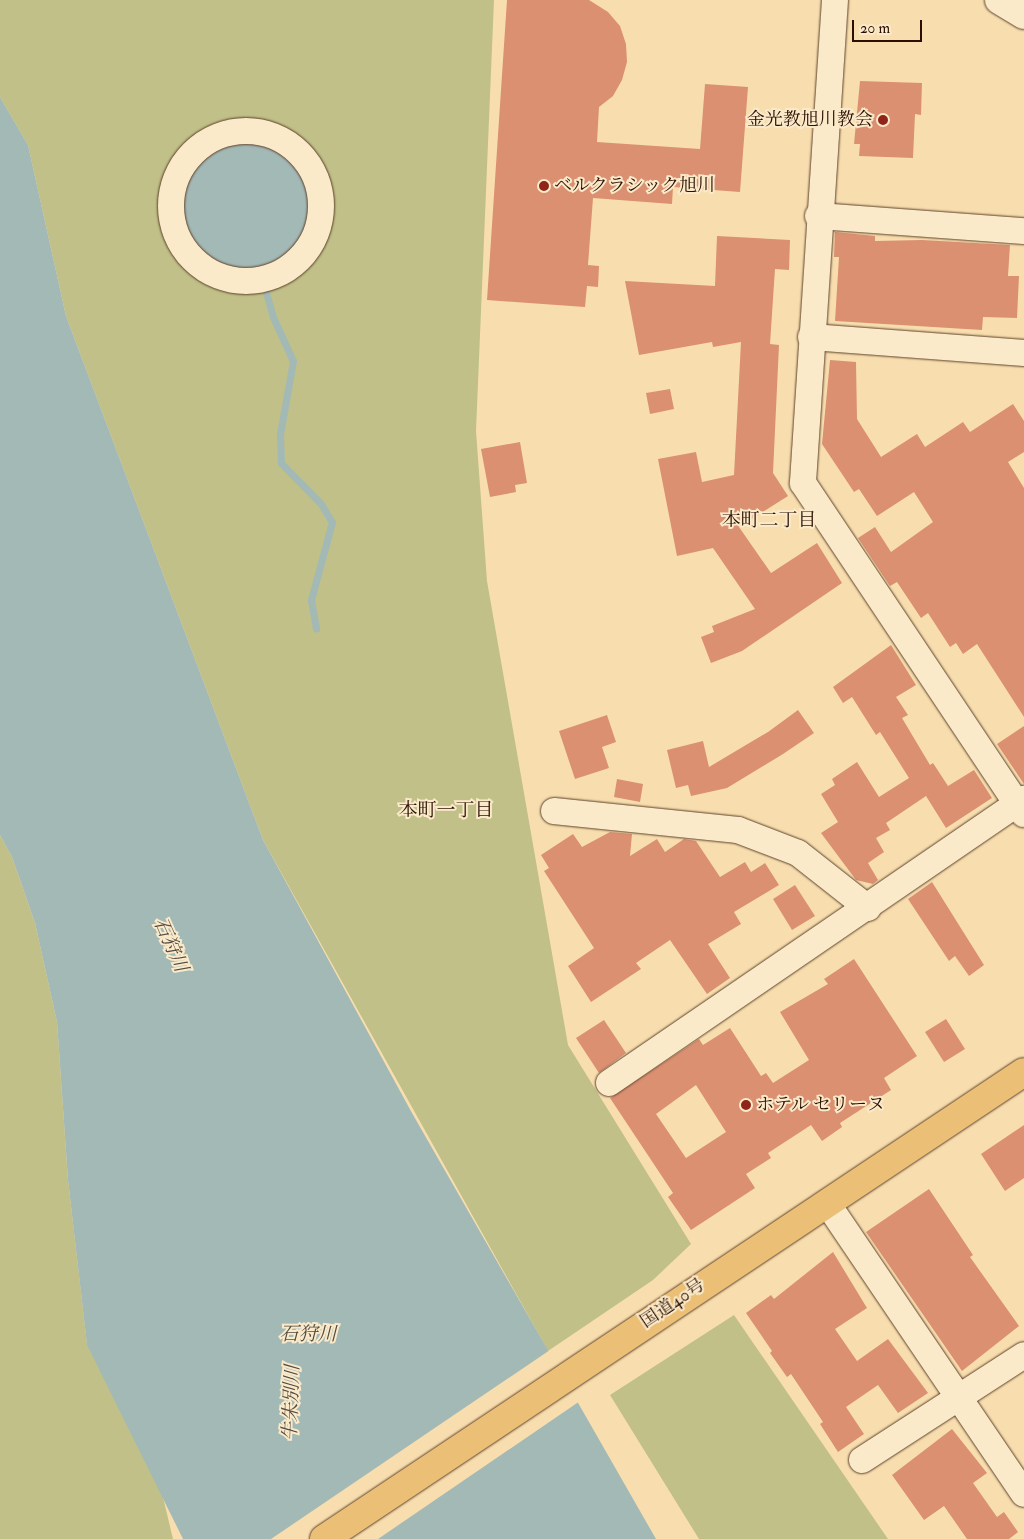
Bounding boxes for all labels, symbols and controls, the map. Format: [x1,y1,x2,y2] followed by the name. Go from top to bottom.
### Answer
[854,10,924,42] scale bar
[860,19,890,38] text: 20 m
[747,109,873,131] place label: 金光教旭川教会
[877,114,889,126] marker: 金光教旭川教会
[554,175,716,197] place label: ベルクラシック旭川
[538,180,550,192] marker: ベルクラシック旭川
[722,510,816,532] district label: 本町二丁目
[399,800,493,822] district label: 本町一丁目
[148,914,192,976] water label: 石狩川
[756,1094,886,1116] place label: ホテル セリーヌ
[740,1099,752,1111] marker: ホテル セリーヌ
[637,1275,709,1333] street label: 国道40号
[280,1324,336,1346] water label: 石狩川
[279,1365,305,1441] water label: 牛朱別川

